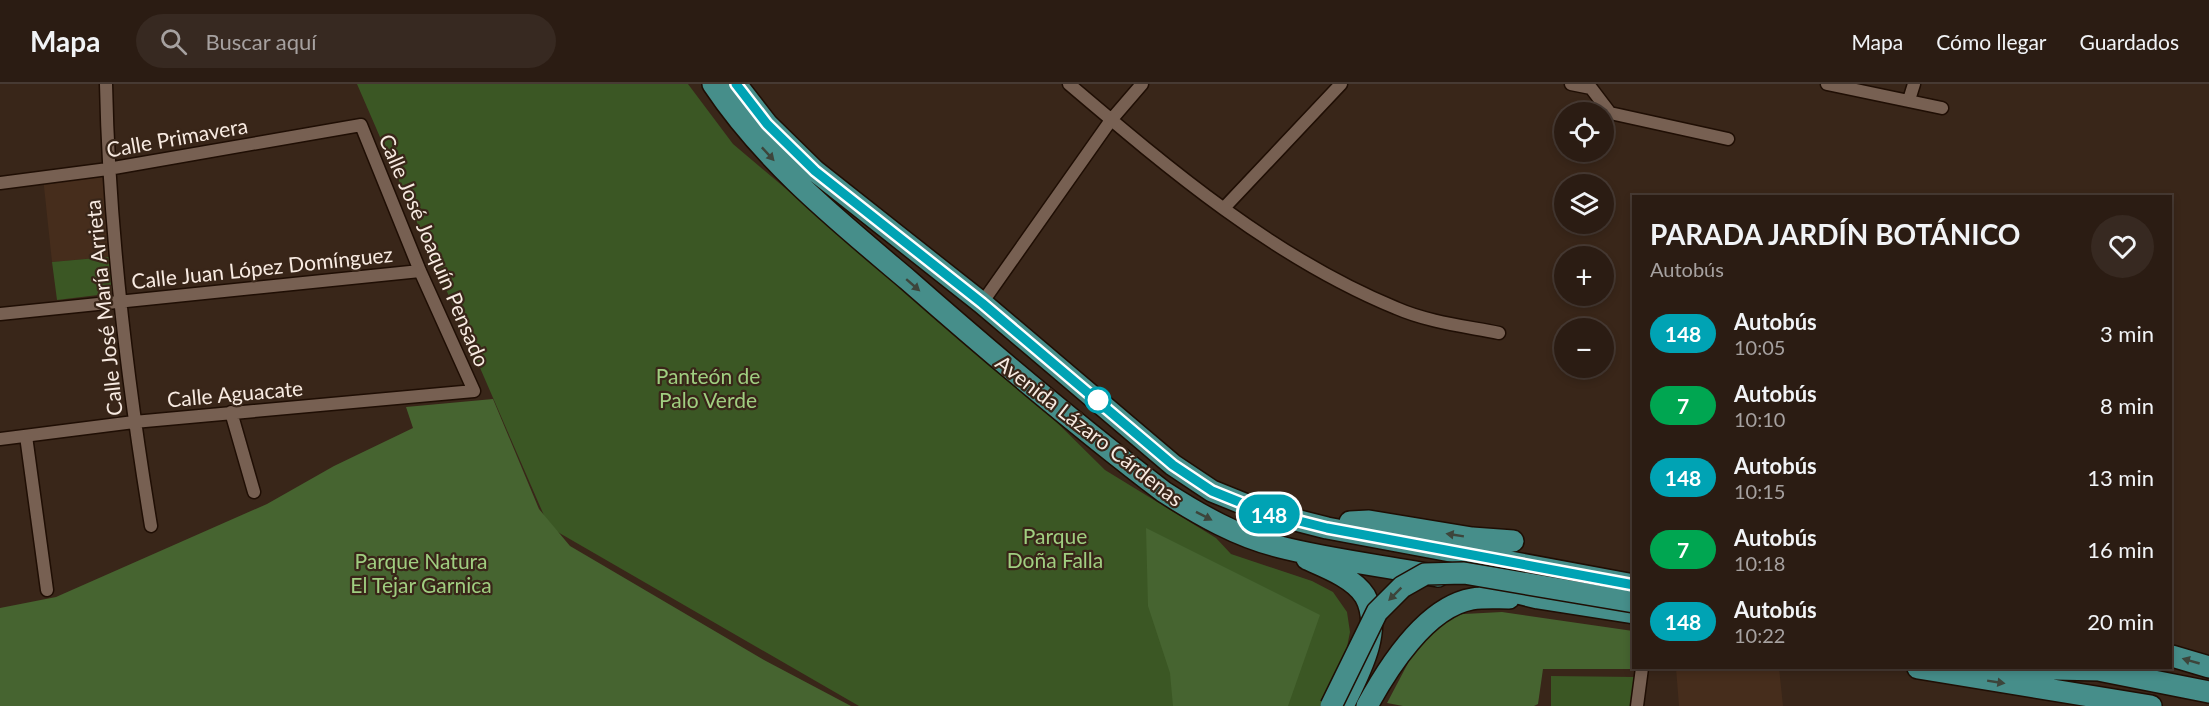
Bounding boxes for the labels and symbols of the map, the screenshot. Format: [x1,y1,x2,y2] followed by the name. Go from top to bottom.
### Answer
[104,112,250,162] street label: Calle Primavera
[375,130,495,370] street label: Calle José Joaquín Pensado
[761,147,775,162] one-way arrow
[79,199,127,417] street label: Calle José María Arrieta
[130,241,394,293] street label: Calle Juan López Domínguez
[905,278,920,291] one-way arrow
[991,349,1189,511] street label: Avenida Lázaro Cárdenas
[656,363,760,412] park label: Panteón de Palo Verde
[166,375,304,411] street label: Calle Aguacate
[1085,387,1111,413] unlabelled marker
[1234,494,1304,534] line badge: 148
[1196,512,1213,521] one-way arrow
[1007,523,1103,572] park label: Parque Doña Falla
[1445,530,1464,539] one-way arrow
[350,548,492,597] park label: Parque Natura El Tejar Garnica
[1388,586,1402,600] one-way arrow
[2182,656,2200,665] one-way arrow
[1987,678,2006,687] one-way arrow

